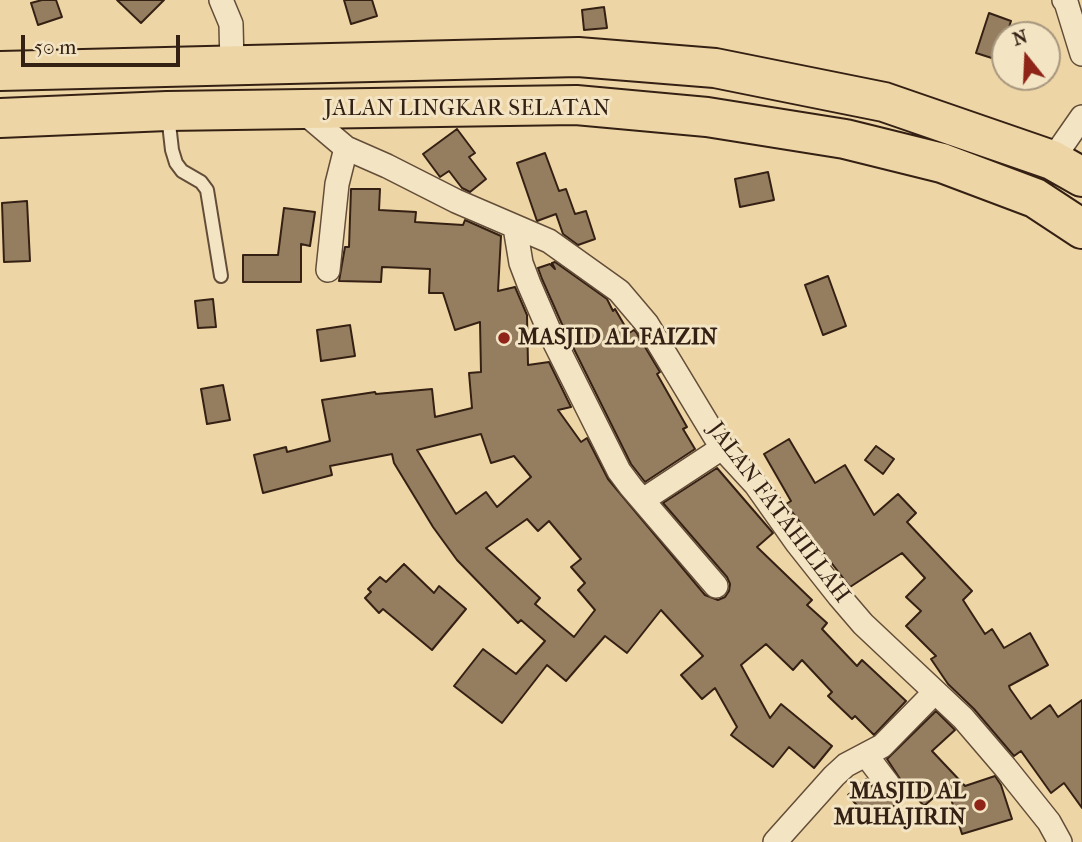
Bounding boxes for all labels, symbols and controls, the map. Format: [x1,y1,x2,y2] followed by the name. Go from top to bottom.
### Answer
[24,21,184,65] scale bar
[991,21,1061,91] north arrow
[1010,25,1030,51] text: N
[34,35,77,59] text: 50 m
[324,95,610,123] street label: JALAN LINGKAR SELATAN
[518,324,717,352] place label: MASJID AL FAIZIN
[496,330,512,346] marker: MASJID AL FAIZIN
[701,417,855,609] street label: JALAN FATAHILLAH
[834,778,966,832] place label: MASJID AL MUHAJIRIN
[972,797,988,813] marker: MASJID AL MUHAJIRIN

